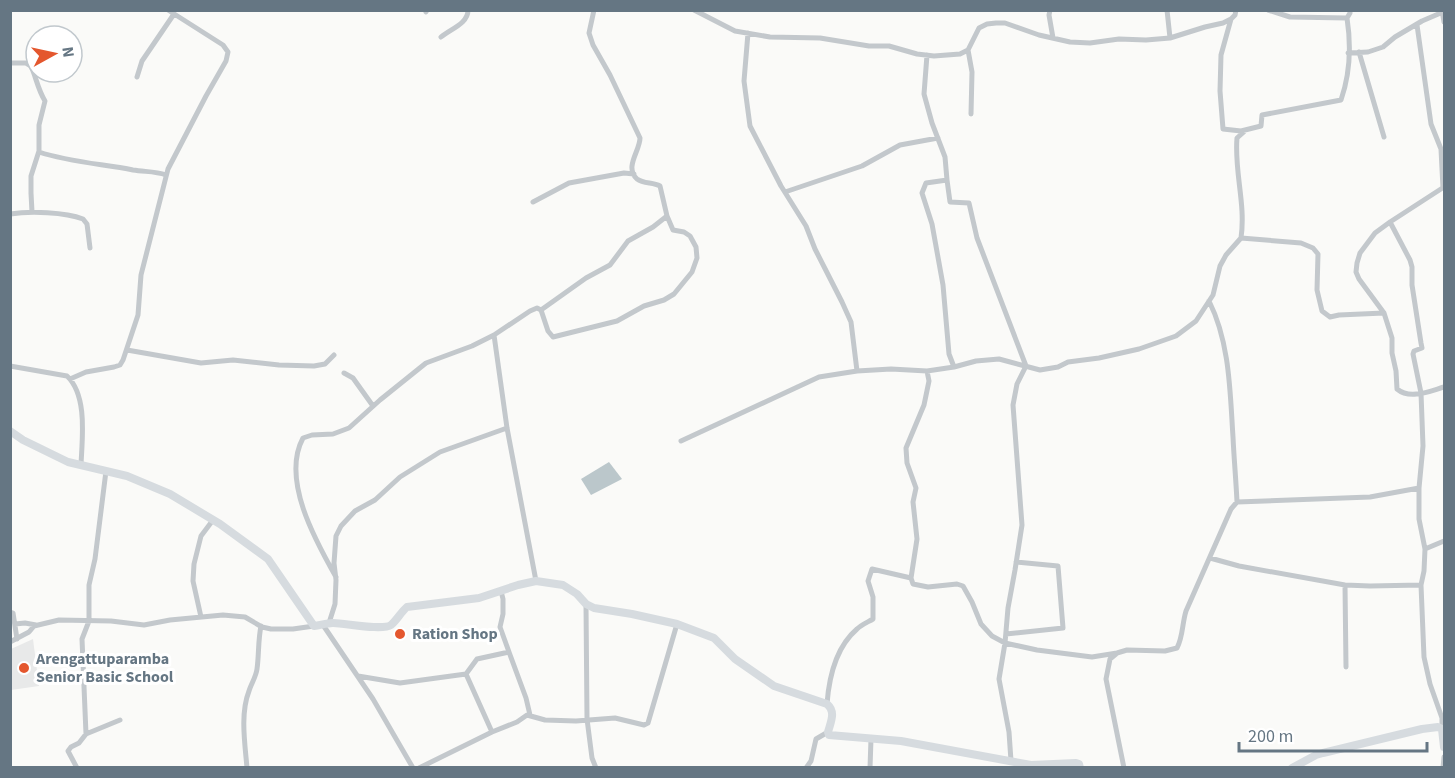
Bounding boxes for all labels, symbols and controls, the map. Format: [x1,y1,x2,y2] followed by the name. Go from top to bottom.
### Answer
[24,24,84,84] north arrow
[56,45,79,59] text: N
[412,623,498,645] place label: Ration Shop
[393,627,407,641] marker: Ration Shop
[35,648,174,688] place label: Arengattuparamba Senior Basic School
[17,661,31,675] marker: Arengattuparamba Senior Basic School
[1239,715,1426,753] scale bar
[1248,724,1293,749] text: 200 m

